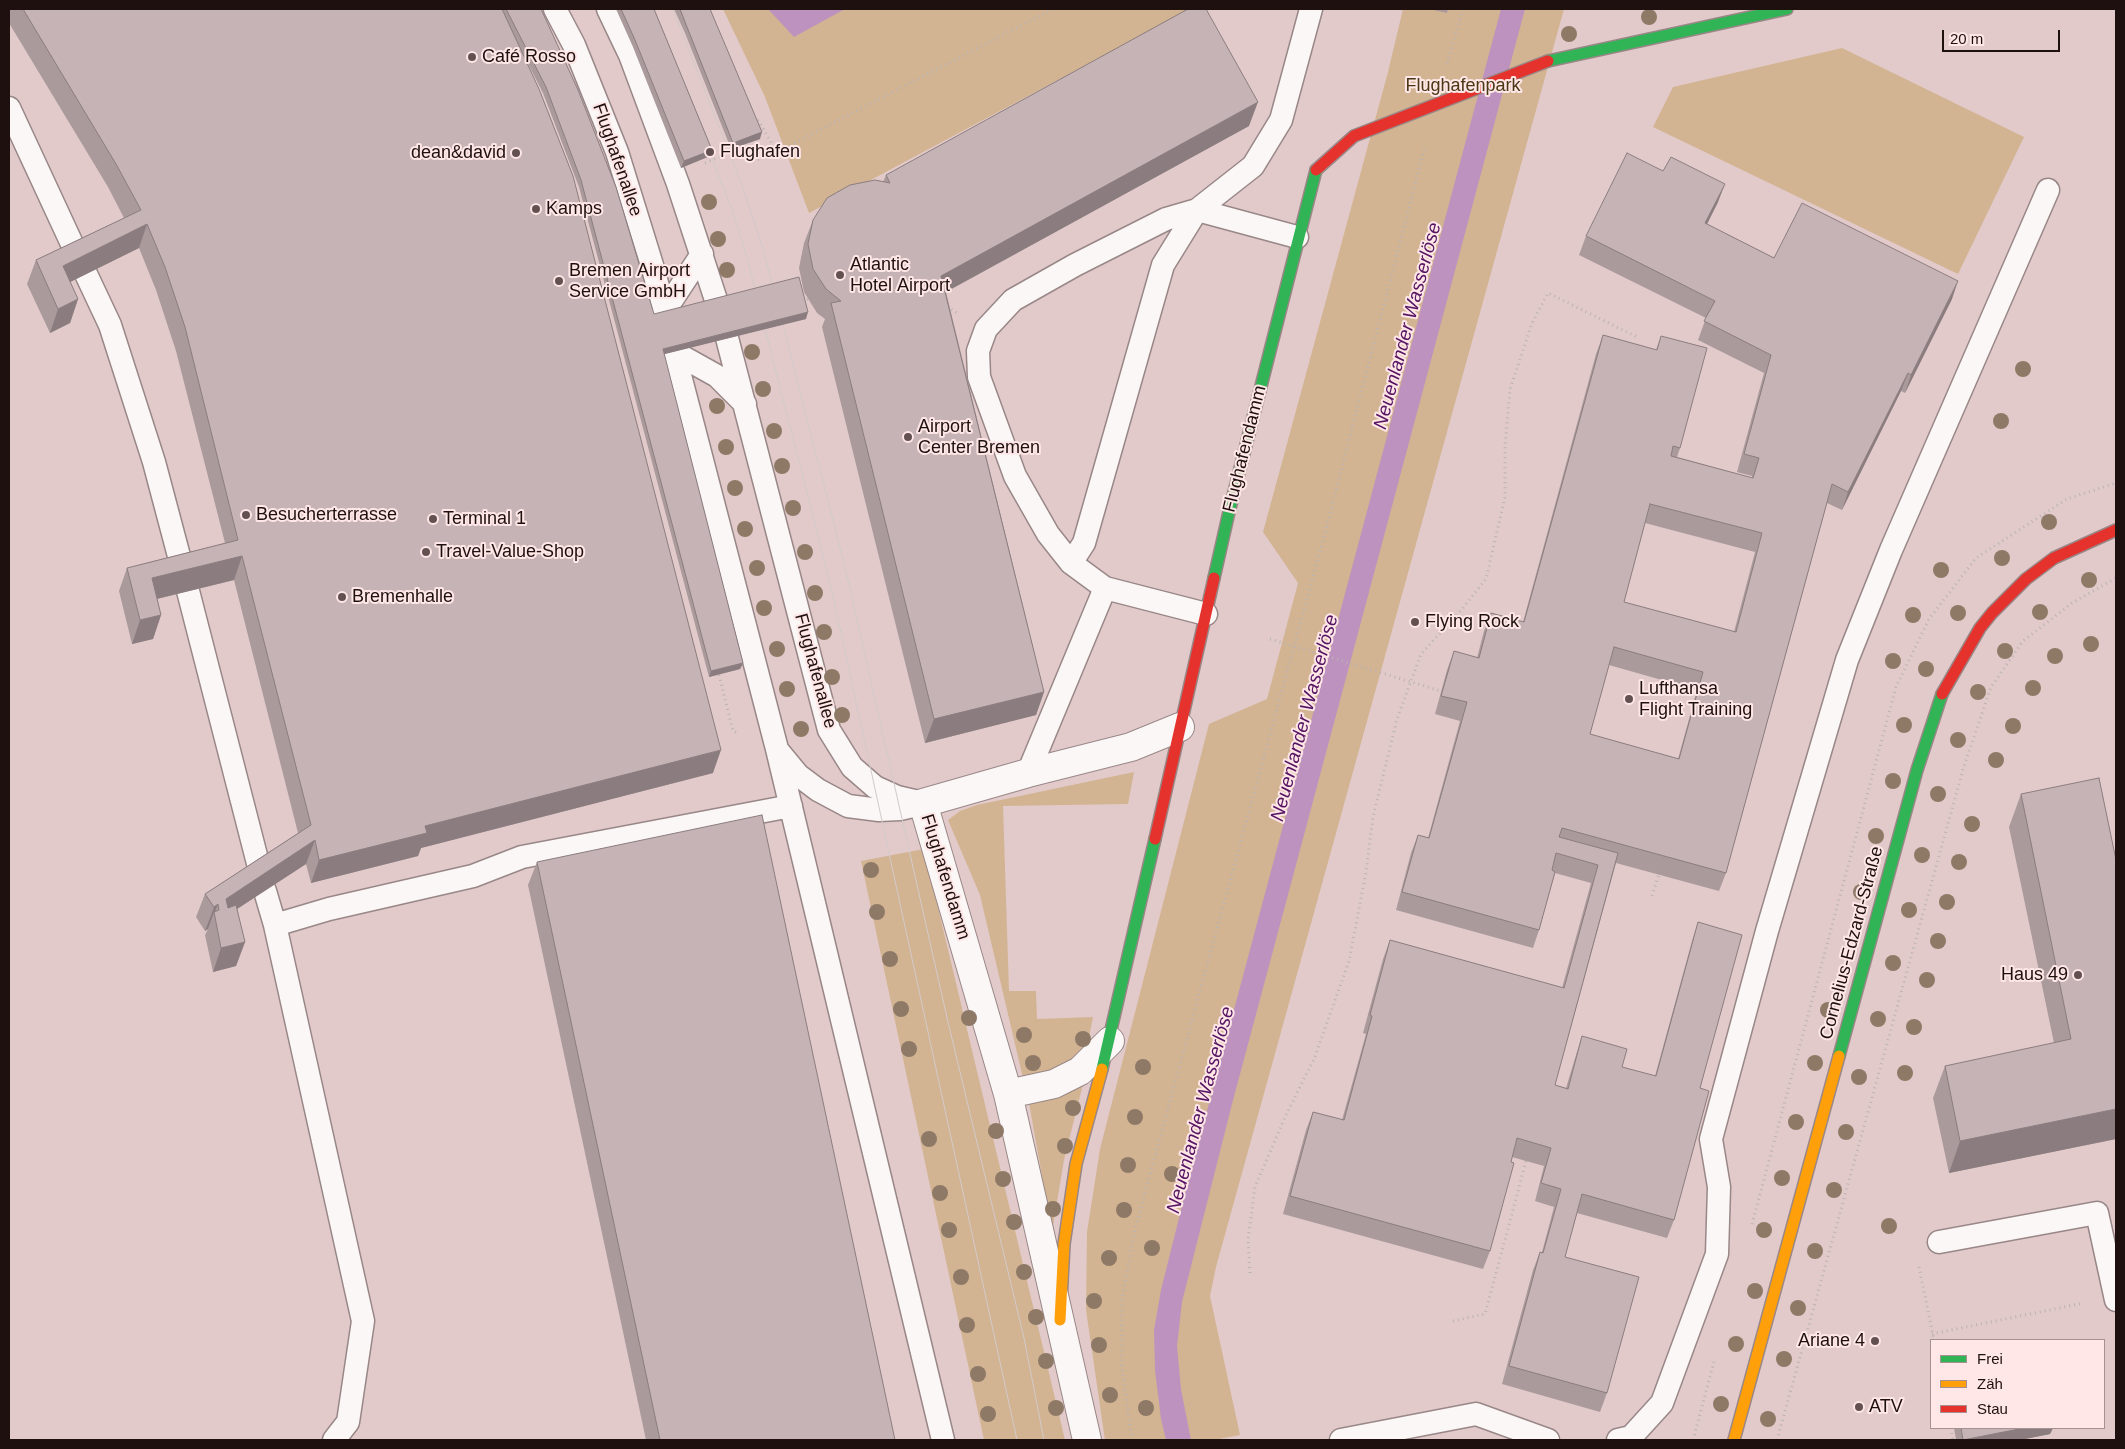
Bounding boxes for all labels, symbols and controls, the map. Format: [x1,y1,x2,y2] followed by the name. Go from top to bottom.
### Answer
[1945,20,2062,52] scale bar
[1950,30,1983,47] text: 20 m
[482,46,576,68] place label: Café Rosso
[466,51,478,63] marker: Café Rosso
[1405,75,1521,97] park label: Flughafenpark
[588,101,646,219] street label: Flughafenallee
[720,141,800,163] place label: Flughafen
[411,142,506,164] place label: dean&david
[704,146,716,158] marker: Flughafen
[510,147,522,159] marker: dean&david
[546,198,602,220] place label: Kamps
[530,203,542,215] marker: Kamps
[1369,220,1447,432] water label: Neuenlander Wasserlöse
[850,254,950,296] place label: Atlantic Hotel Airport
[569,260,690,302] place label: Bremen Airport Service GmbH
[834,269,846,281] marker: Atlantic Hotel Airport
[553,275,565,287] marker: Bremen Airport Service GmbH
[1219,383,1271,515] street label: Flughafendamm
[918,416,1040,458] place label: Airport Center Bremen
[902,431,914,443] marker: Airport Center Bremen
[256,504,397,526] place label: Besucherterrasse
[443,508,526,530] place label: Terminal 1
[240,509,252,521] marker: Besucherterrasse
[427,513,439,525] marker: Terminal 1
[436,541,584,563] place label: Travel-Value-Shop
[420,546,432,558] marker: Travel-Value-Shop
[352,586,453,608] place label: Bremenhalle
[336,591,348,603] marker: Bremenhalle
[789,611,841,731] street label: Flughafenallee
[1425,611,1519,633] place label: Flying Rock
[1266,612,1344,824] water label: Neuenlander Wasserlöse
[1409,616,1421,628] marker: Flying Rock
[1639,678,1752,721] place label: Lufthansa Flight Training
[1623,693,1635,705] marker: Lufthansa Flight Training
[916,812,974,942] street label: Flughafendamm
[1816,844,1888,1042] street label: Cornelius-Edzard-Straße
[2001,964,2068,986] place label: Haus 49
[2072,969,2084,981] marker: Haus 49
[1162,1004,1240,1216] water label: Neuenlander Wasserlöse
[1798,1330,1865,1352] place label: Ariane 4
[1869,1335,1881,1347] marker: Ariane 4
[1930,1339,2105,1429] legend
[1977,1350,2003,1367] text: Frei
[1977,1375,2003,1392] text: Zäh
[1869,1396,1903,1418] place label: ATV
[1977,1400,2008,1417] text: Stau
[1853,1401,1865,1413] marker: ATV

